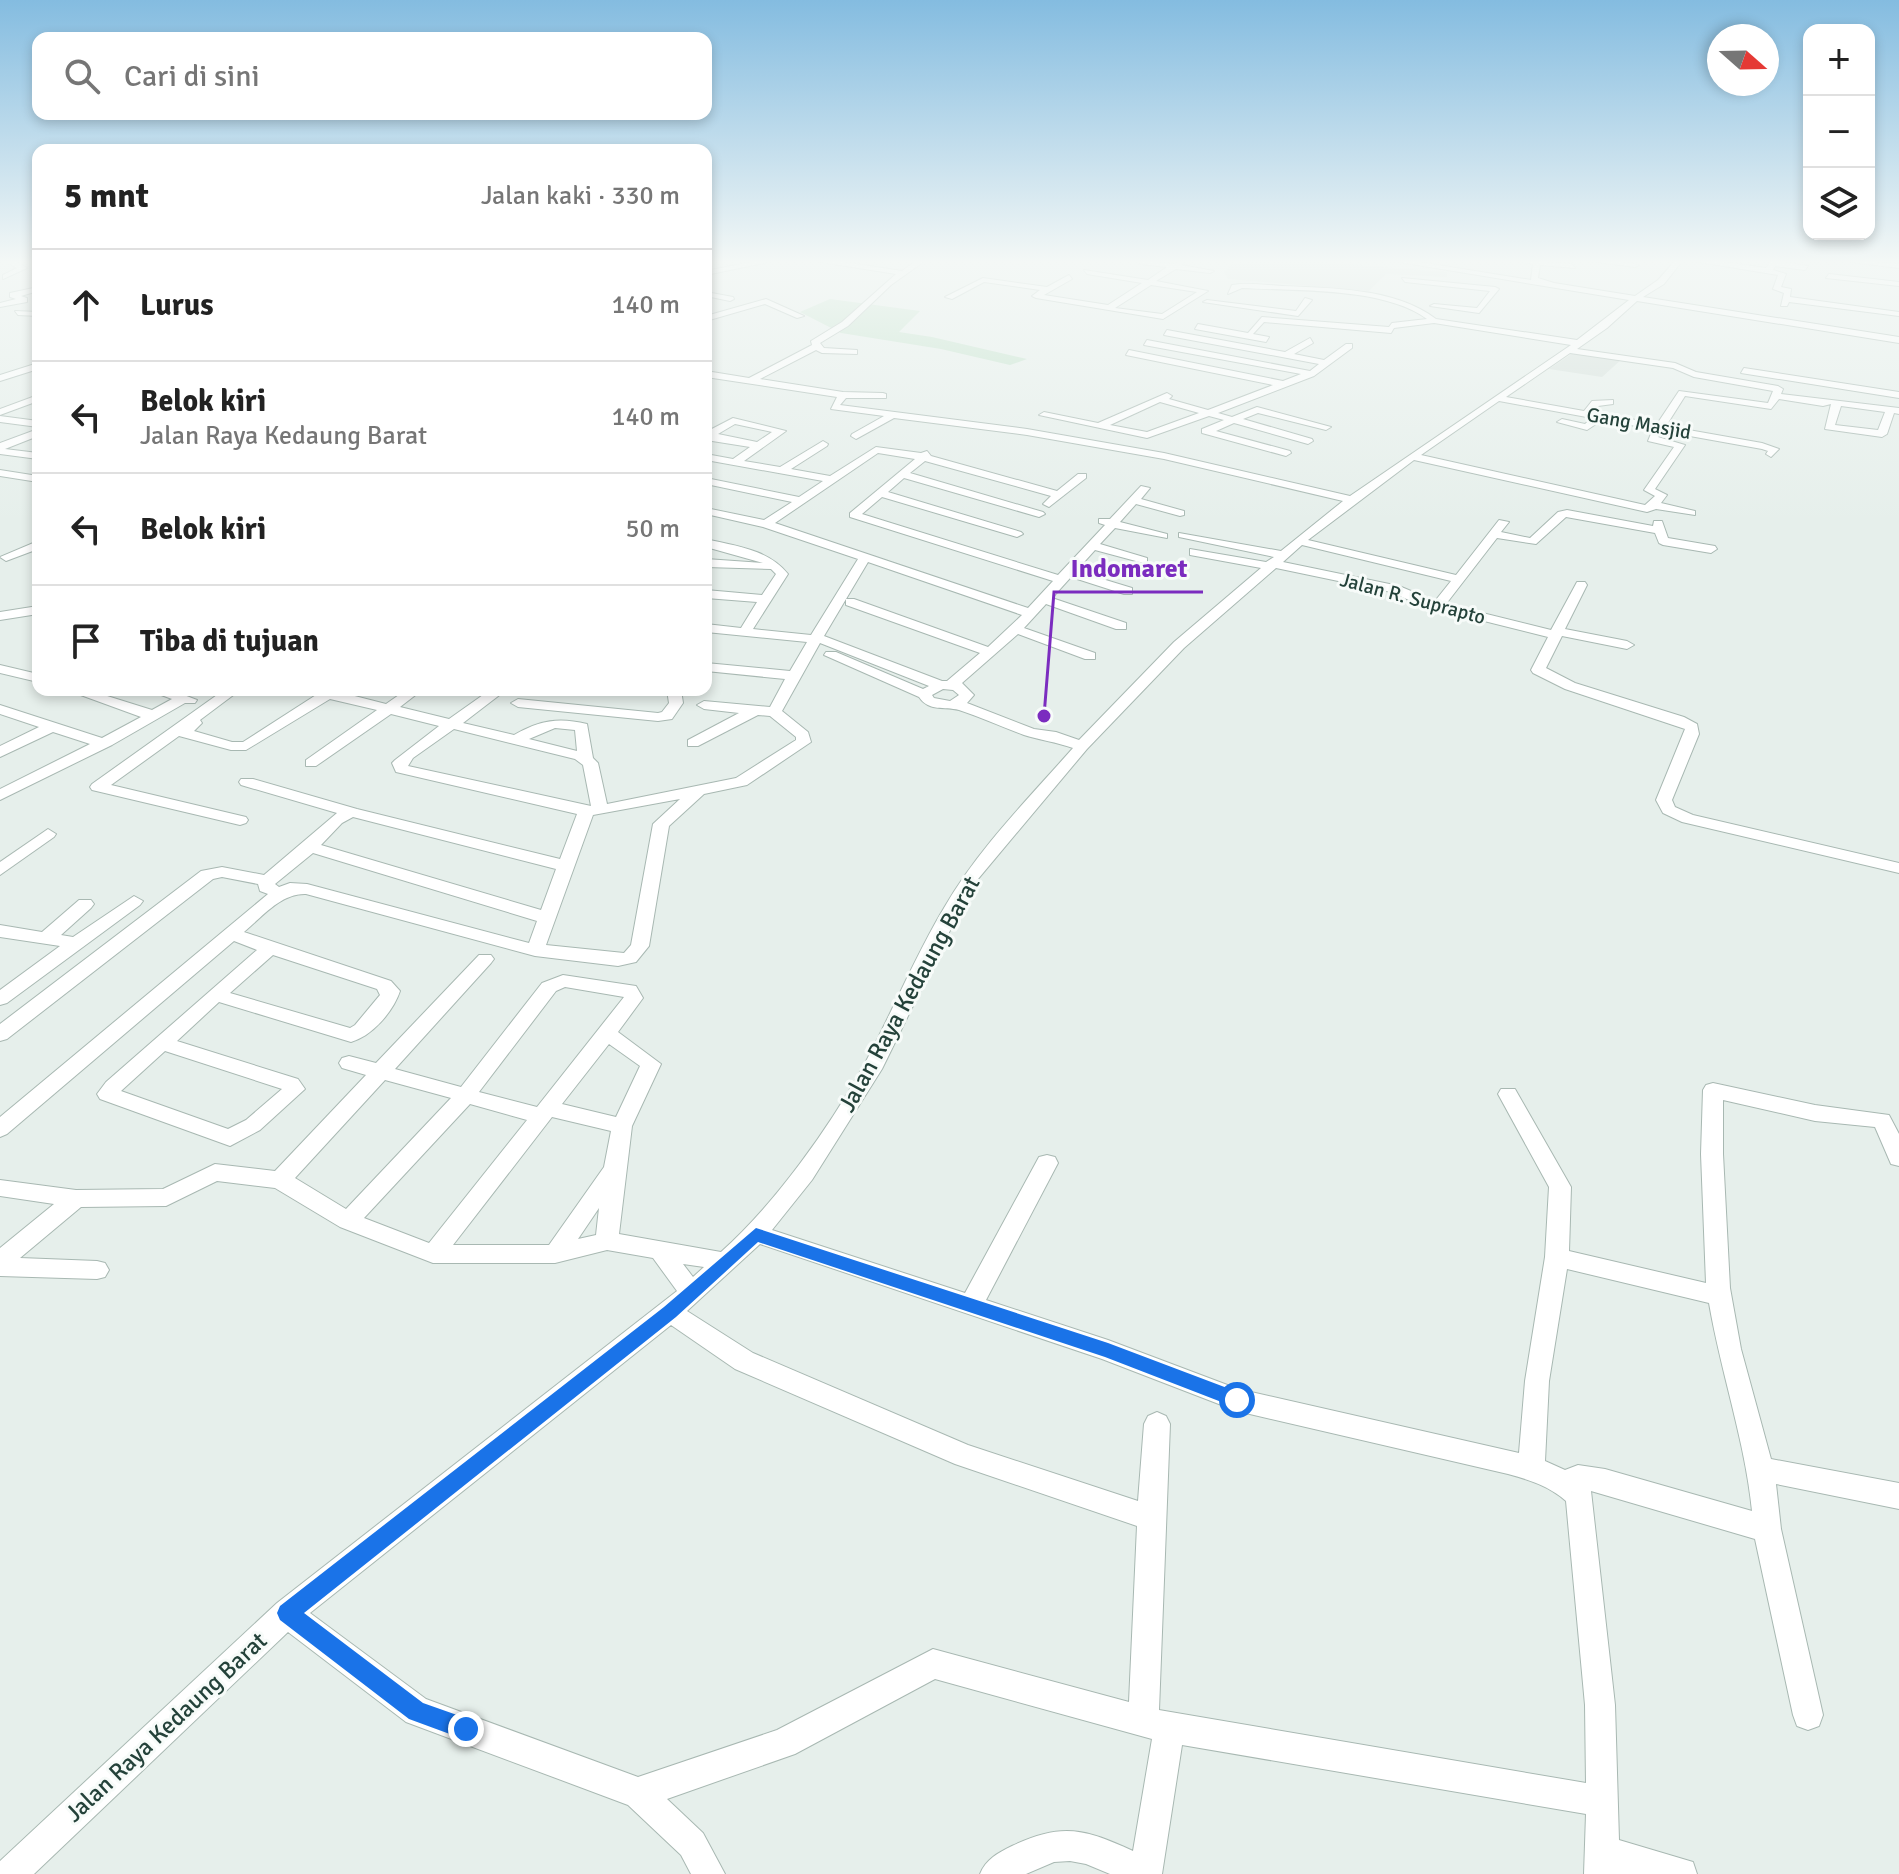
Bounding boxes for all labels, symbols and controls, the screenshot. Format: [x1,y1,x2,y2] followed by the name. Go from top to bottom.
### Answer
[1707,24,1779,96] north arrow
[1803,24,1875,240] map controls
[1803,24,1875,96] button: +
[32,32,712,120] search box
[60,54,104,98] icon: search
[124,58,260,95] text: Cari di sini
[1803,96,1875,168] button: −
[1803,168,1875,240] button: layers
[64,175,149,217] text: 5 mnt
[481,180,680,212] text: Jalan kaki · 330 m
[64,283,108,327] icon: ahead
[140,287,214,324] text: Lurus
[611,289,680,321] text: 140 m
[140,383,266,420] text: Belok kiri
[64,395,108,439] icon: left
[611,401,680,433] text: 140 m
[1585,402,1693,445] street label: Gang Masjid
[140,420,427,452] text: Jalan Raya Kedaung Barat
[64,507,108,551] icon: left
[140,511,266,548] text: Belok kiri
[625,513,680,545] text: 50 m
[1054,542,1203,592] callout: Indomaret
[1071,553,1188,585] text: Indomaret
[1337,567,1488,630] street label: Jalan R. Suprapto
[64,619,108,663] icon: arrive
[140,623,319,660] text: Tiba di tujuan
[832,871,986,1117] street label: Jalan Raya Kedaung Barat
[1219,1382,1255,1418] route start
[59,1626,273,1828] street label: Jalan Raya Kedaung Barat
[448,1711,484,1747] route end

